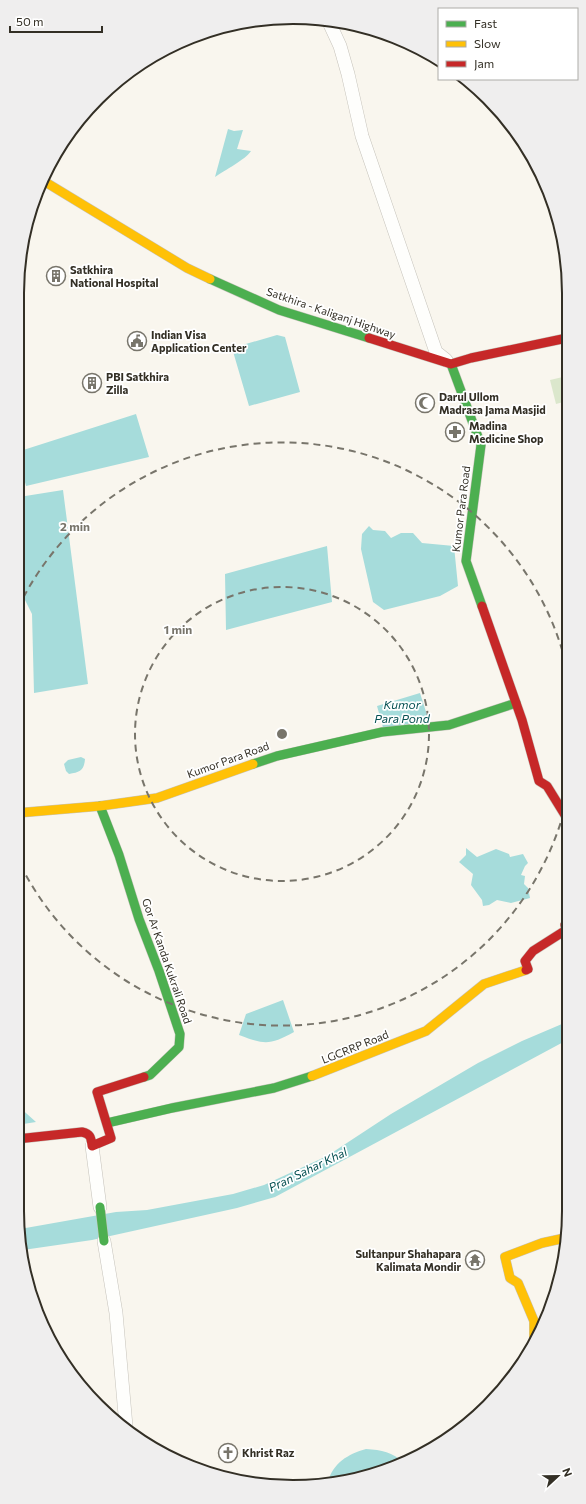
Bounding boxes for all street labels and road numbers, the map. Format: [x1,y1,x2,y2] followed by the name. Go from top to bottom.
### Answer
[265,284,398,341] street label: Satkhira - Kaliganj Highway
[449,465,472,553] street label: Kumor Para Road
[185,739,271,780] street label: Kumor Para Road
[140,896,195,1025] street label: Gor Ar Kanda Kukrali Road
[319,1027,390,1066] street label: LGCRRP Road

